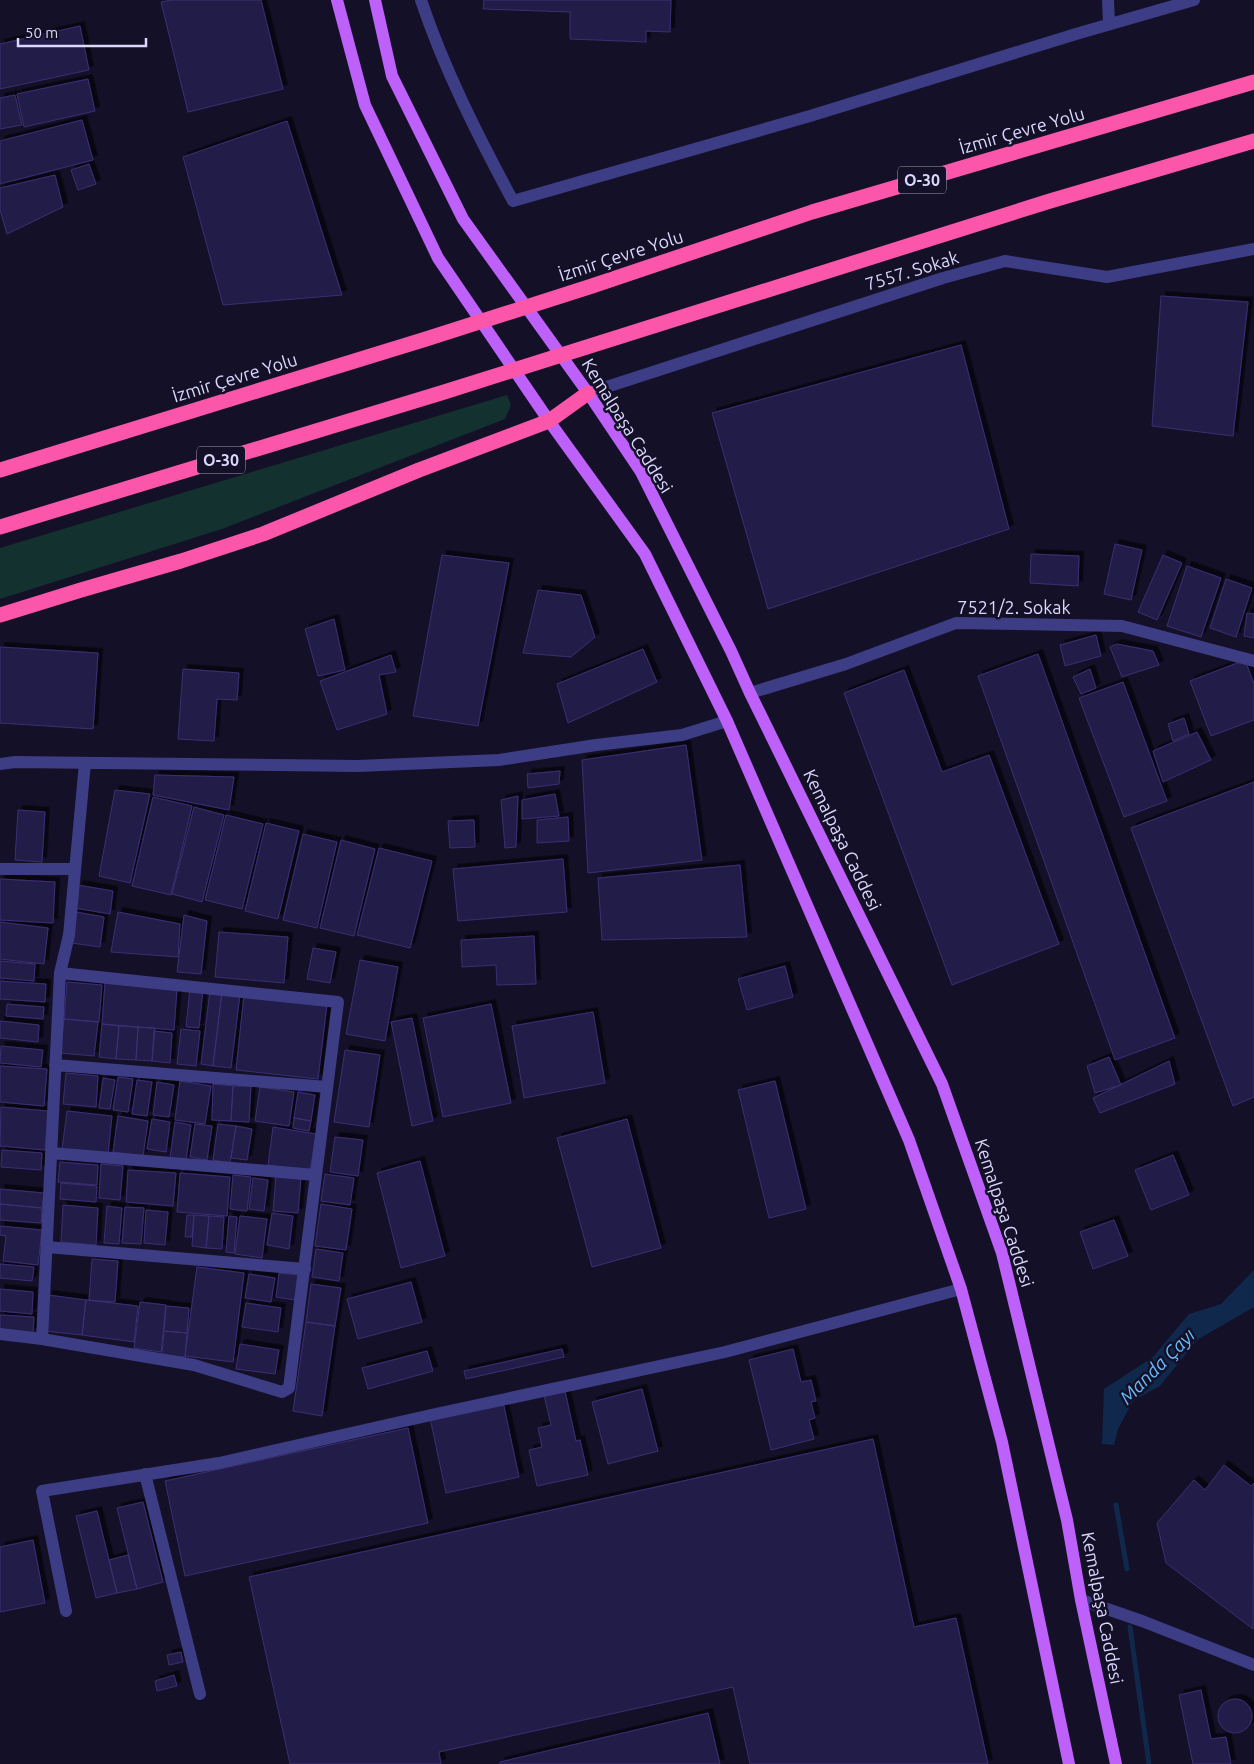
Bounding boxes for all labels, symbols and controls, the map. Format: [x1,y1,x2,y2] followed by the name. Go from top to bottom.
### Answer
[18,15,145,47] scale bar
[25,24,58,41] text: 50 m
[957,103,1087,157] street label: İzmir Çevre Yolu
[898,166,946,194] road number: O-30
[556,226,685,285] street label: İzmir Çevre Yolu
[863,246,961,294] street label: 7557. Sokak
[170,349,300,406] street label: İzmir Çevre Yolu
[578,355,677,496] street label: Kemalpaşa Caddesi
[197,446,245,474] road number: O-30
[957,597,1071,617] street label: 7521/2. Sokak
[800,766,886,913] street label: Kemalpaşa Caddesi
[972,1136,1038,1289] street label: Kemalpaşa Caddesi
[1115,1324,1199,1408] water label: Manda Çayı
[1078,1530,1128,1686] street label: Kemalpaşa Caddesi

